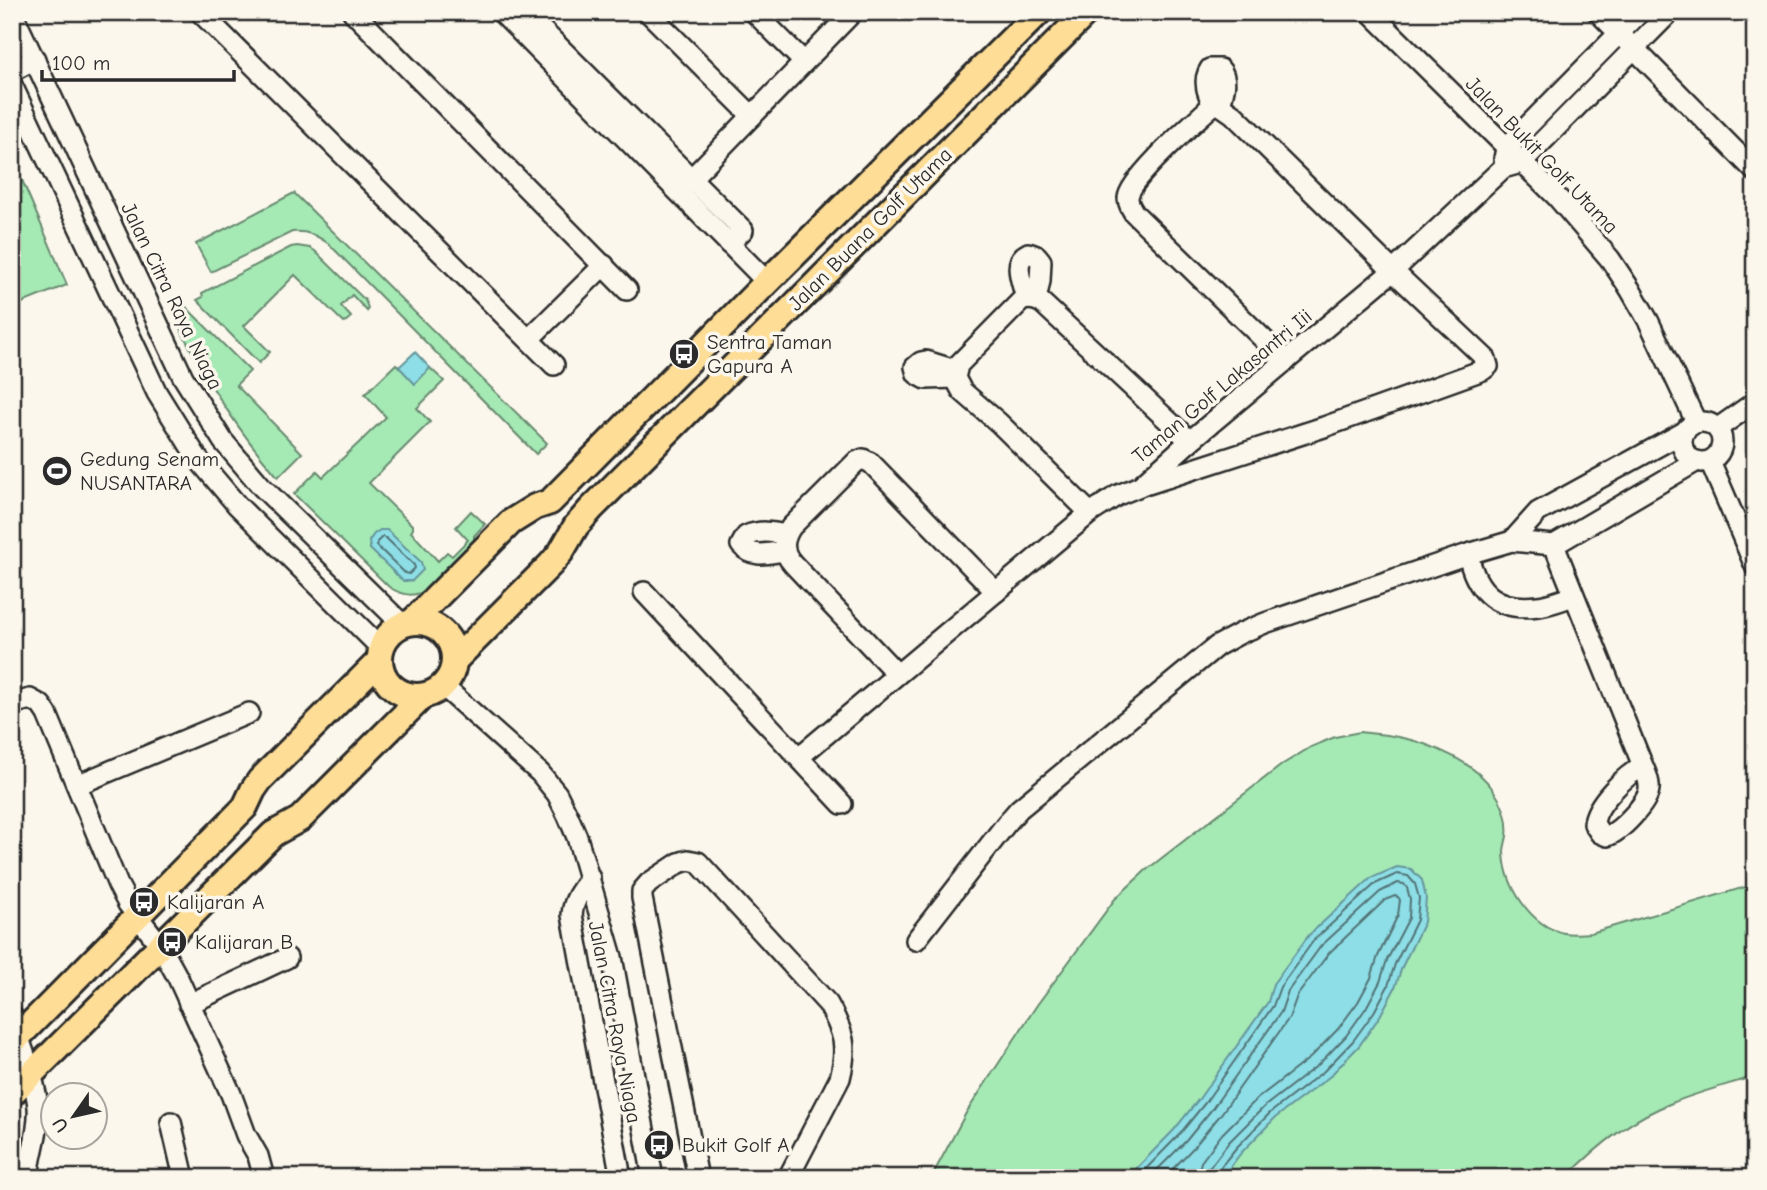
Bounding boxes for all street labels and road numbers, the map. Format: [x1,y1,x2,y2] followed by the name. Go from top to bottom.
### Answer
[1461,72,1623,238] street label: Jalan Bukit Golf Utama
[783,142,957,316] street label: Jalan Buana Golf Utama
[116,198,228,394] street label: Jalan Citra Raya Niaga
[1127,304,1317,468] street label: Taman Golf Lakasantri Iii
[584,919,646,1125] street label: Jalan Citra Raya Niaga

